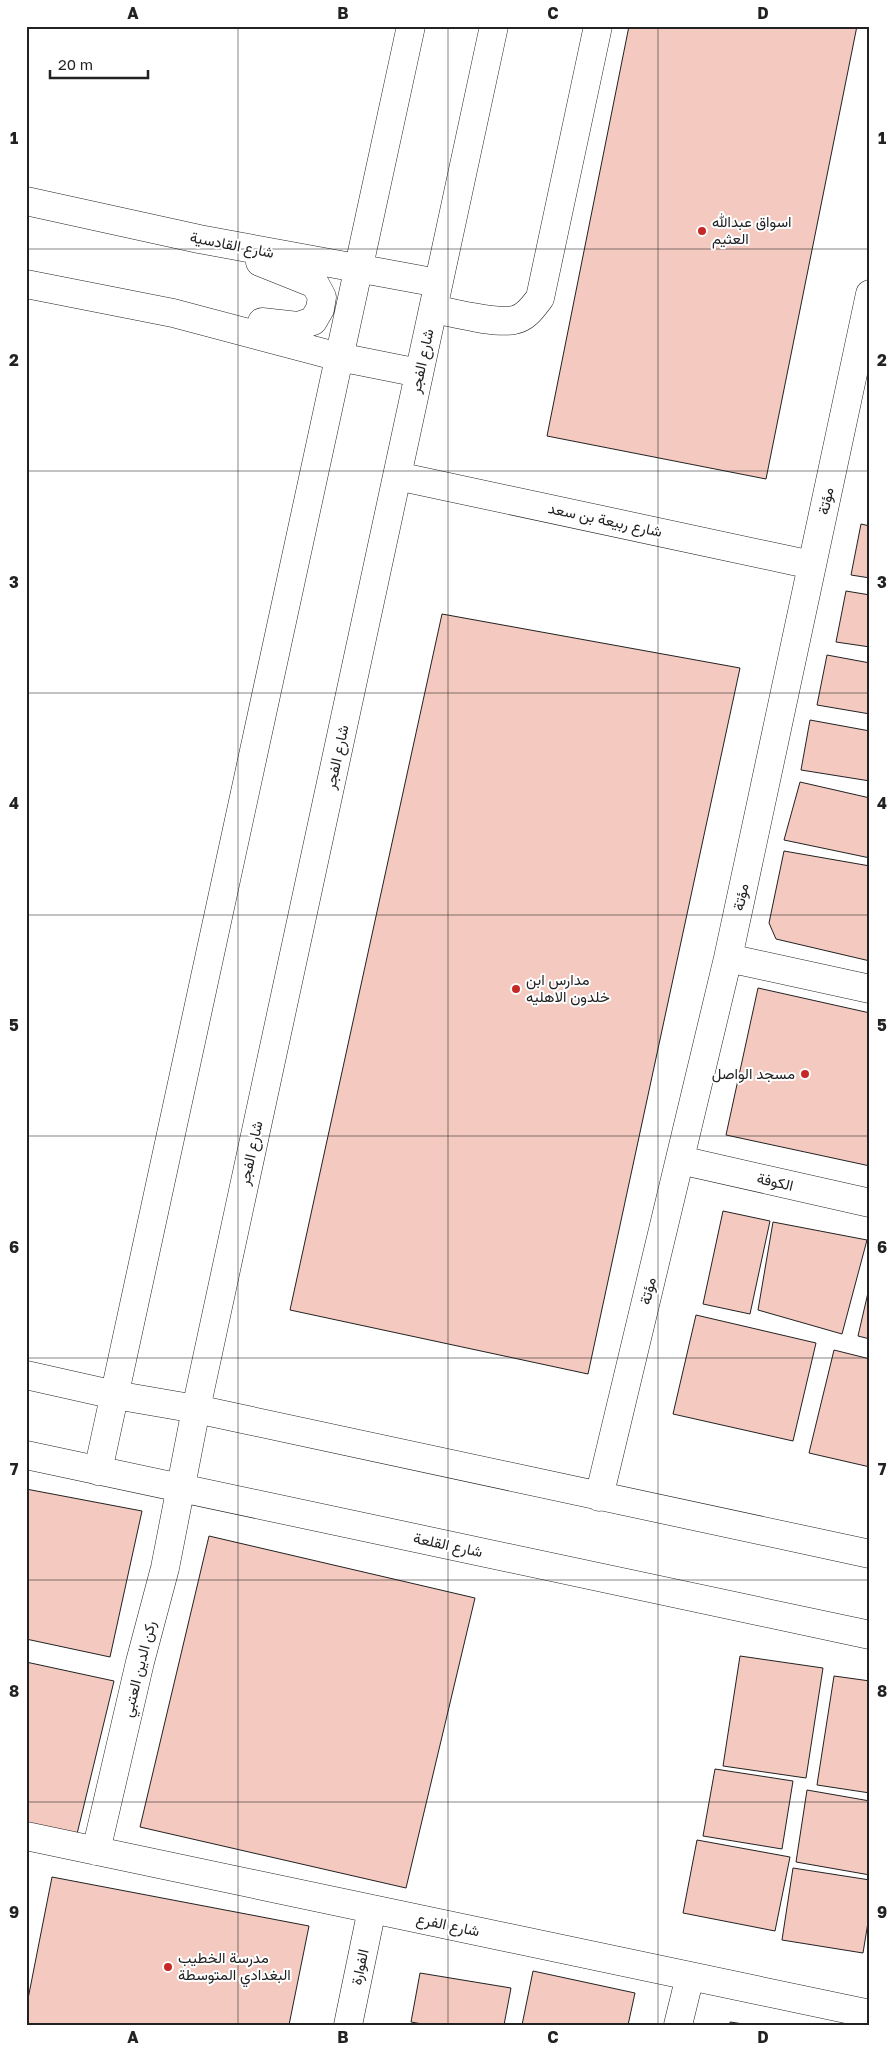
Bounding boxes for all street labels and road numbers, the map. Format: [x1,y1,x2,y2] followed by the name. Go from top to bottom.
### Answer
[188,227,276,264] street label: شارع القادسية
[405,327,440,396] street label: شارع الفجر
[813,486,838,516] street label: مؤتة
[546,498,664,543] street label: شارع ربيعة بن سعد
[320,723,355,792] street label: شارع الفجر
[728,882,753,912] street label: مؤتة
[234,1119,269,1188] street label: شارع الفجر
[755,1168,795,1195] street label: الكوفة
[635,1275,660,1306] street label: مؤتة
[411,1528,485,1563] street label: شارع القلعة
[117,1619,164,1720] street label: ركن الدين العتبي
[414,1909,482,1942] street label: شارع الفرع
[346,1947,373,1987] street label: الفوارة

